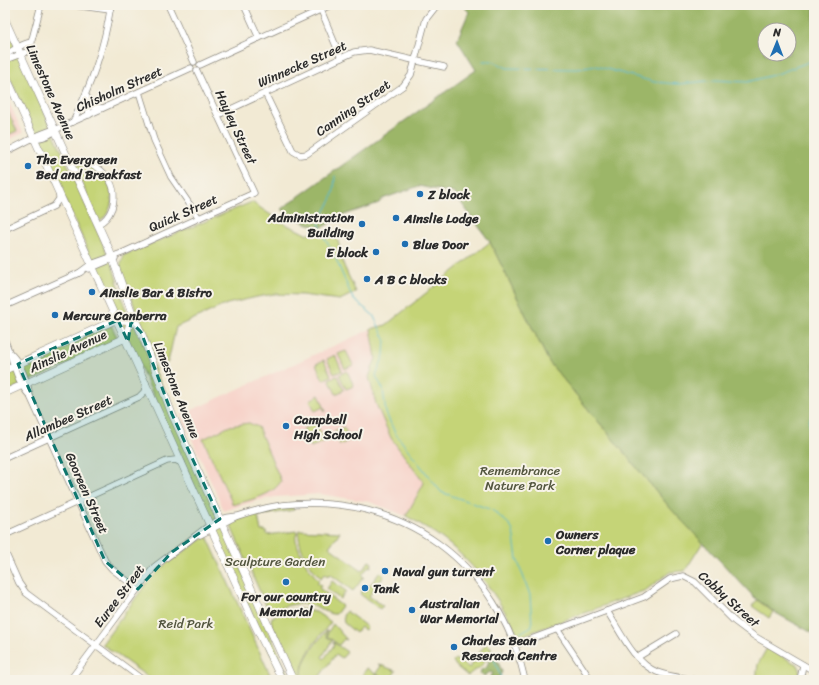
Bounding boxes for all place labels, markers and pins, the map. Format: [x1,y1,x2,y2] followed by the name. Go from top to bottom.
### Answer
[36,148,142,186] place label: The Evergreen Bed and Breakfast
[23,161,33,171] marker: The Evergreen Bed and Breakfast
[427,183,471,206] place label: Z block
[415,189,425,199] marker: Z block
[267,206,355,244] place label: Administration Building
[403,207,479,230] place label: Ainslie Lodge
[391,213,401,223] marker: Ainslie Lodge
[357,219,367,229] marker: Administration Building
[413,233,470,256] place label: Blue Door
[400,239,410,249] marker: Blue Door
[327,241,369,264] place label: E block
[371,247,381,257] marker: E block
[374,268,448,291] place label: A B C blocks
[362,274,372,284] marker: A B C blocks
[99,281,213,304] place label: Ainslie Bar & Bistro
[87,287,97,297] marker: Ainslie Bar & Bistro
[62,304,167,327] place label: Mercure Canberra
[50,310,60,320] marker: Mercure Canberra
[293,408,363,446] place label: Campbell High School
[281,421,291,431] marker: Campbell High School
[555,523,636,561] place label: Owners Corner plaque
[543,536,553,546] marker: Owners Corner plaque
[392,560,495,583] place label: Naval gun turrent
[380,566,390,576] marker: Naval gun turrent
[281,577,291,587] marker: For our country Memorial
[373,577,401,600] place label: Tank
[360,583,370,593] marker: Tank
[240,585,332,623] place label: For our country Memorial
[419,592,500,630] place label: Australian War Memorial
[407,605,417,615] marker: Australian War Memorial
[461,629,557,667] place label: Charles Bean Reserach Centre
[449,642,459,652] marker: Charles Bean Reserach Centre

